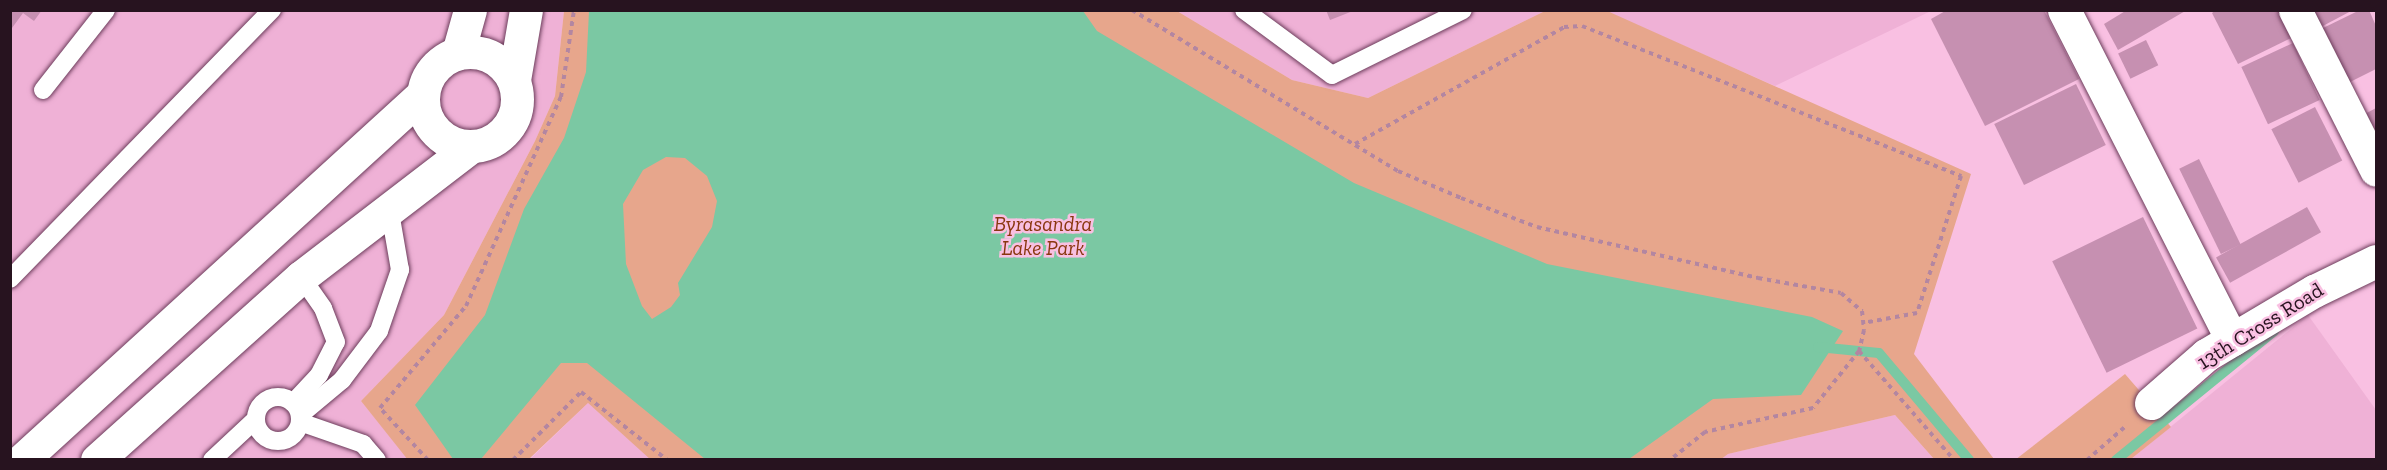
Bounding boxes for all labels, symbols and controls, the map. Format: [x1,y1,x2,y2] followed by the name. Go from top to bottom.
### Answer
[994,211,1092,261] park label: Byrasandra Lake Park
[2192,277,2328,375] street label: 13th Cross Road

